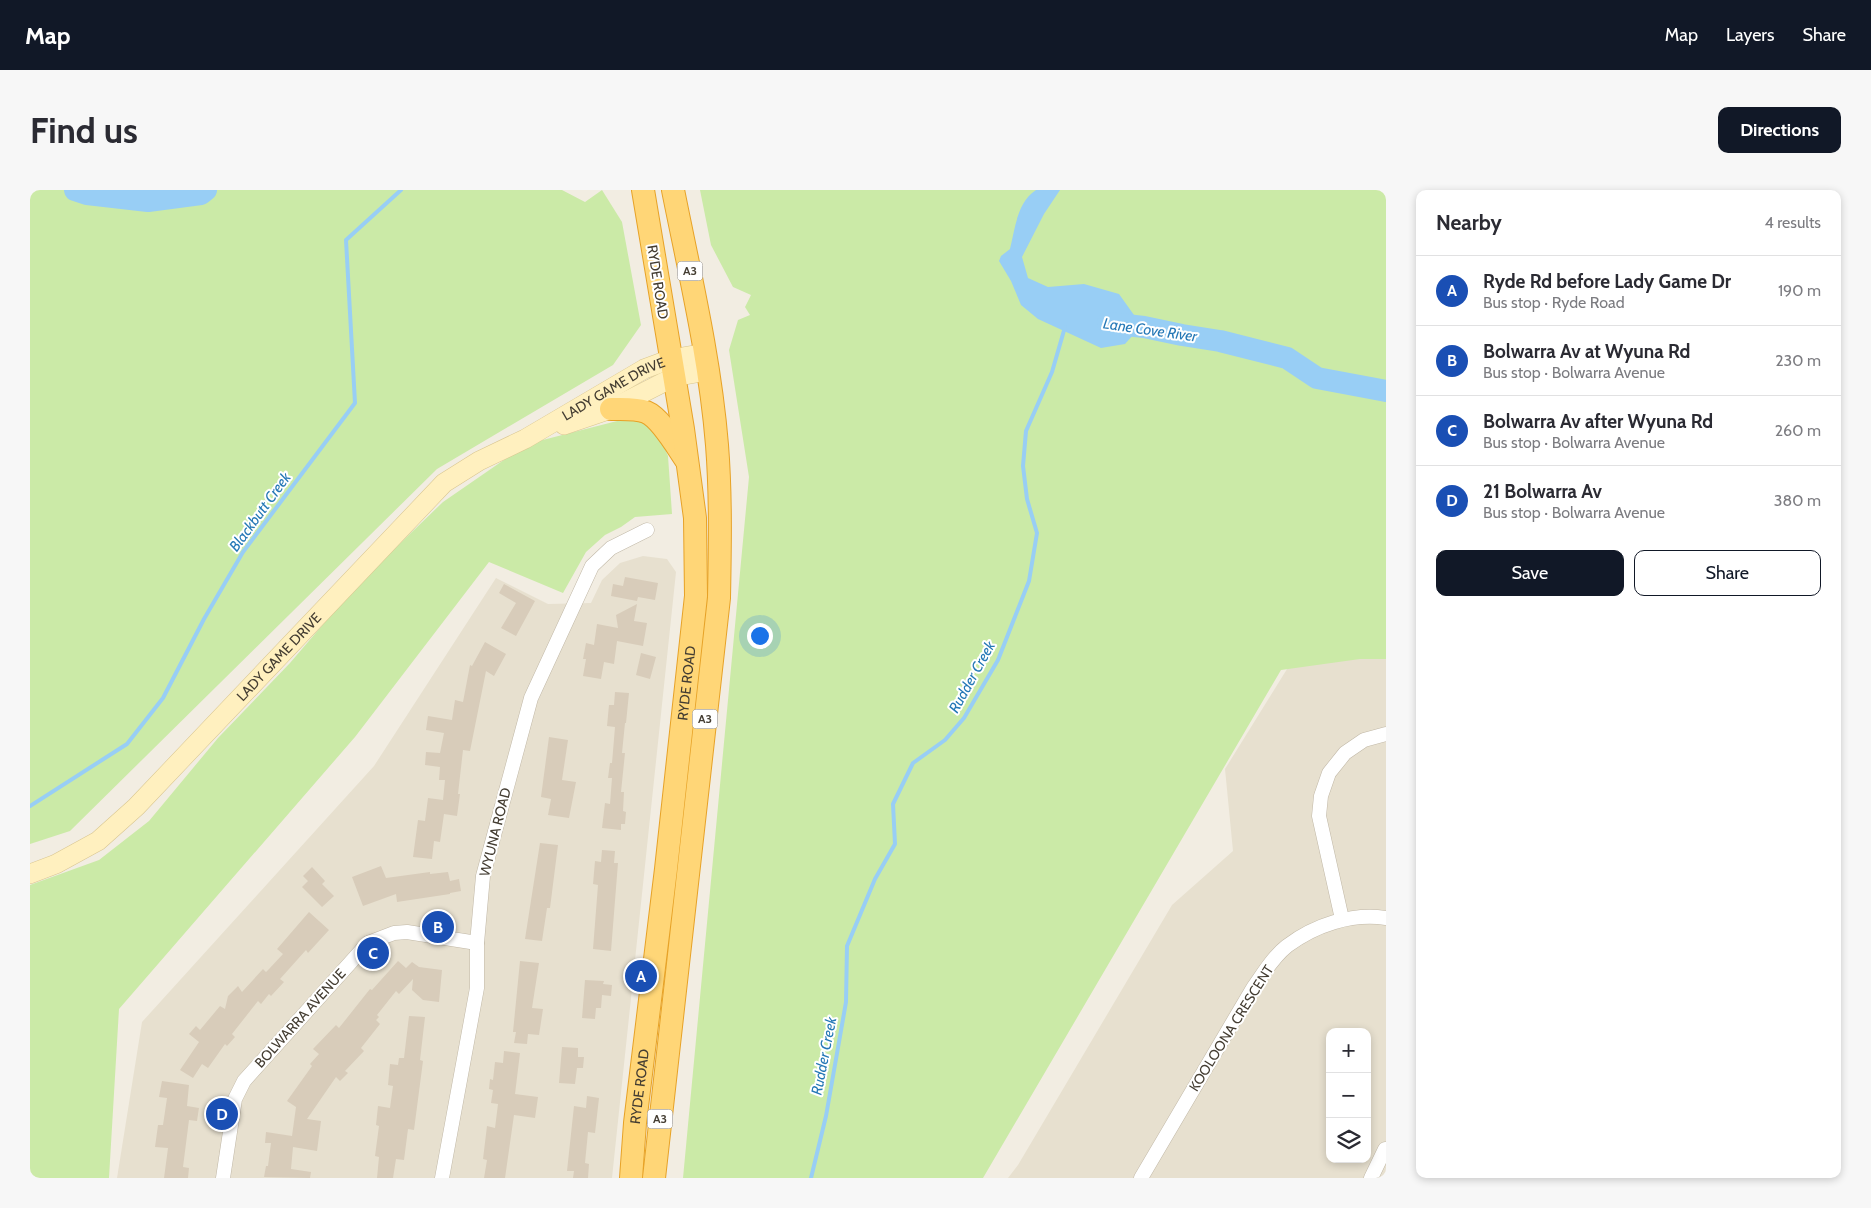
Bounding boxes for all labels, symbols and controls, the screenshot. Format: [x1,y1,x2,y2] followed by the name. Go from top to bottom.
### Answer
[25,21,71,50] text: Map
[1665,24,1698,46] text: Map
[1726,24,1775,46] text: Layers
[1803,24,1846,46] text: Share
[1718,107,1841,153] button: Directions
[30,109,138,152] text: Find us
[1436,210,1502,235] text: Nearby
[1764,213,1821,232] text: 4 results
[643,243,673,321] street label: RYDE ROAD
[678,262,702,280] road number: A3
[1483,270,1731,293] text: Ryde Rd before Lady Game Dr
[1447,281,1457,300] text: A
[1778,281,1821,300] text: 190 m
[1483,293,1625,312] text: Bus stop · Ryde Road
[1102,315,1199,346] water label: Lane Cove River
[1483,340,1690,363] text: Bolwarra Av at Wyuna Rd
[1447,351,1457,370] text: B
[1775,351,1821,370] text: 230 m
[559,353,668,424] street label: LADY GAME DRIVE
[1483,363,1665,382] text: Bus stop · Bolwarra Avenue
[1483,410,1713,433] text: Bolwarra Av after Wyuna Rd
[1447,421,1457,440] text: C
[1775,421,1821,440] text: 260 m
[1483,433,1665,452] text: Bus stop · Bolwarra Avenue
[225,469,295,555] water label: Blackbutt Creek
[1483,480,1602,503] text: 21 Bolwarra Av
[1446,491,1458,510] text: D
[1774,491,1821,510] text: 380 m
[1483,503,1665,522] text: Bus stop · Bolwarra Avenue
[1436,550,1624,596] button: Save
[1634,550,1821,596] button: Share
[233,609,325,705] street label: LADY GAME DRIVE
[747,623,773,649] your location
[945,638,999,716] water label: Rudder Creek
[673,645,699,722] street label: RYDE ROAD
[692,710,718,728] road number: A3
[475,786,515,878] street label: WYUNA ROAD
[422,908,454,946] pin: B
[357,934,389,972] pin: C
[625,957,657,995] pin: A
[1185,961,1278,1095] street label: KOOLOONA CRESCENT
[251,964,349,1071] street label: BOLWARRA AVENUE
[808,1015,840,1096] water label: Rudder Creek
[1326,1028,1371,1163] map controls
[1326,1028,1371,1073] button: +
[626,1048,653,1125] street label: RYDE ROAD
[1326,1073,1371,1118] button: −
[206,1095,238,1133] pin: D
[648,1110,672,1129] road number: A3
[1326,1118,1371,1163] button: layers

